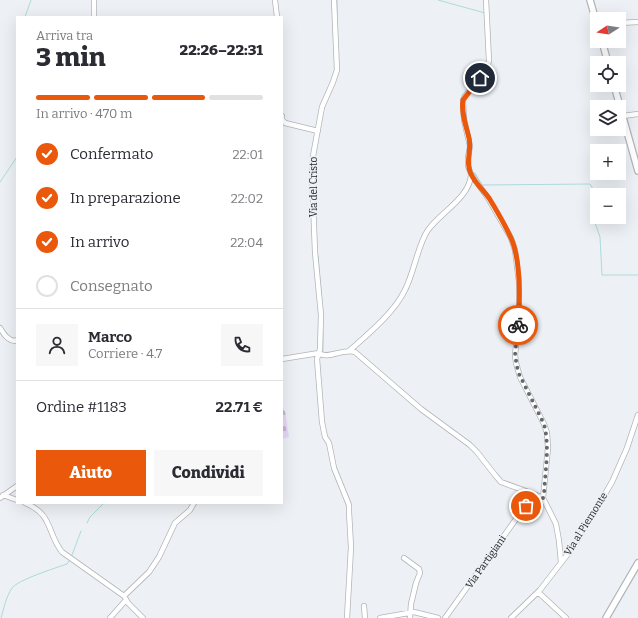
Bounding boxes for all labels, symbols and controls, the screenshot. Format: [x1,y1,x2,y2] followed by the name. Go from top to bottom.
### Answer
[590,12,626,48] north arrow
[590,12,626,224] map controls
[36,28,93,43] text: Arriva tra
[180,41,263,59] text: 22:26–22:31
[36,42,106,73] text: 3 min
[590,56,626,92] button: locate
[463,61,497,95] pin
[469,67,491,89] icon: home
[590,100,626,136] button: layers
[36,106,132,121] text: In arrivo · 470 m
[36,143,58,165] icon: check
[590,144,626,180] button: +
[70,145,153,163] text: Confermato
[233,147,263,162] text: 22:01
[308,156,320,217] street label: Via del Cristo
[36,187,58,209] icon: check
[590,188,626,224] button: −
[70,189,181,207] text: In preparazione
[231,191,263,206] text: 22:02
[36,231,58,253] icon: check
[70,233,129,251] text: In arrivo
[230,235,263,250] text: 22:04
[70,277,153,295] text: Consegnato
[498,305,538,345] courier
[507,314,529,336] icon: bike
[36,324,78,366] button: person
[221,324,263,366] button: phone
[88,328,132,346] text: Marco
[88,346,162,361] text: Corriere · 4.7
[36,398,127,416] text: Ordine #1183
[216,398,263,416] text: 22.71 €
[36,450,146,496] button: Aiuto
[154,450,263,496] button: Condividi
[509,489,543,523] pin
[562,490,610,558] street label: Via al Piemonte
[515,495,537,517] icon: bag
[463,533,509,591] street label: Via Partigiani

